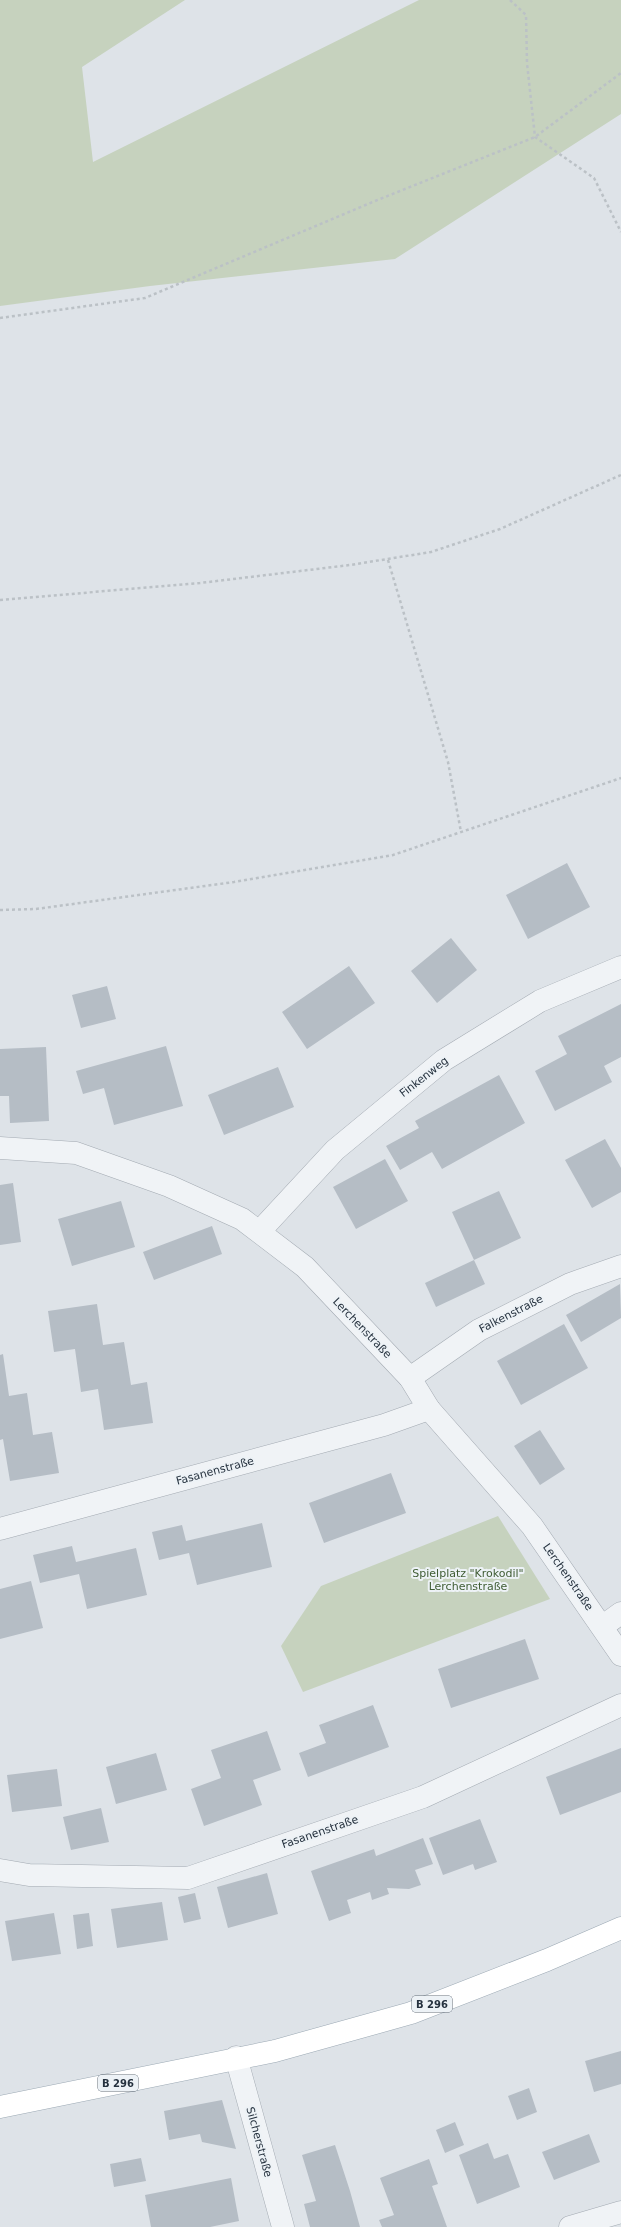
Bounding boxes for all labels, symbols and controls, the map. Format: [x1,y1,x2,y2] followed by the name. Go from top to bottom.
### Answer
[397,1054,451,1100] street label: Finkenweg
[477,1292,545,1336] street label: Falkenstraße
[330,1295,394,1361] street label: Lerchenstraße
[175,1454,256,1488] street label: Fasanenstraße
[540,1541,596,1613] street label: Lerchenstraße
[412,1567,524,1593] park label: Spielplatz "Krokodil" Lerchenstraße
[280,1813,360,1851] street label: Fasanenstraße
[412,1996,452,2012] road number: B 296
[98,2075,138,2091] road number: B 296
[243,2105,275,2179] street label: Silcherstraße

